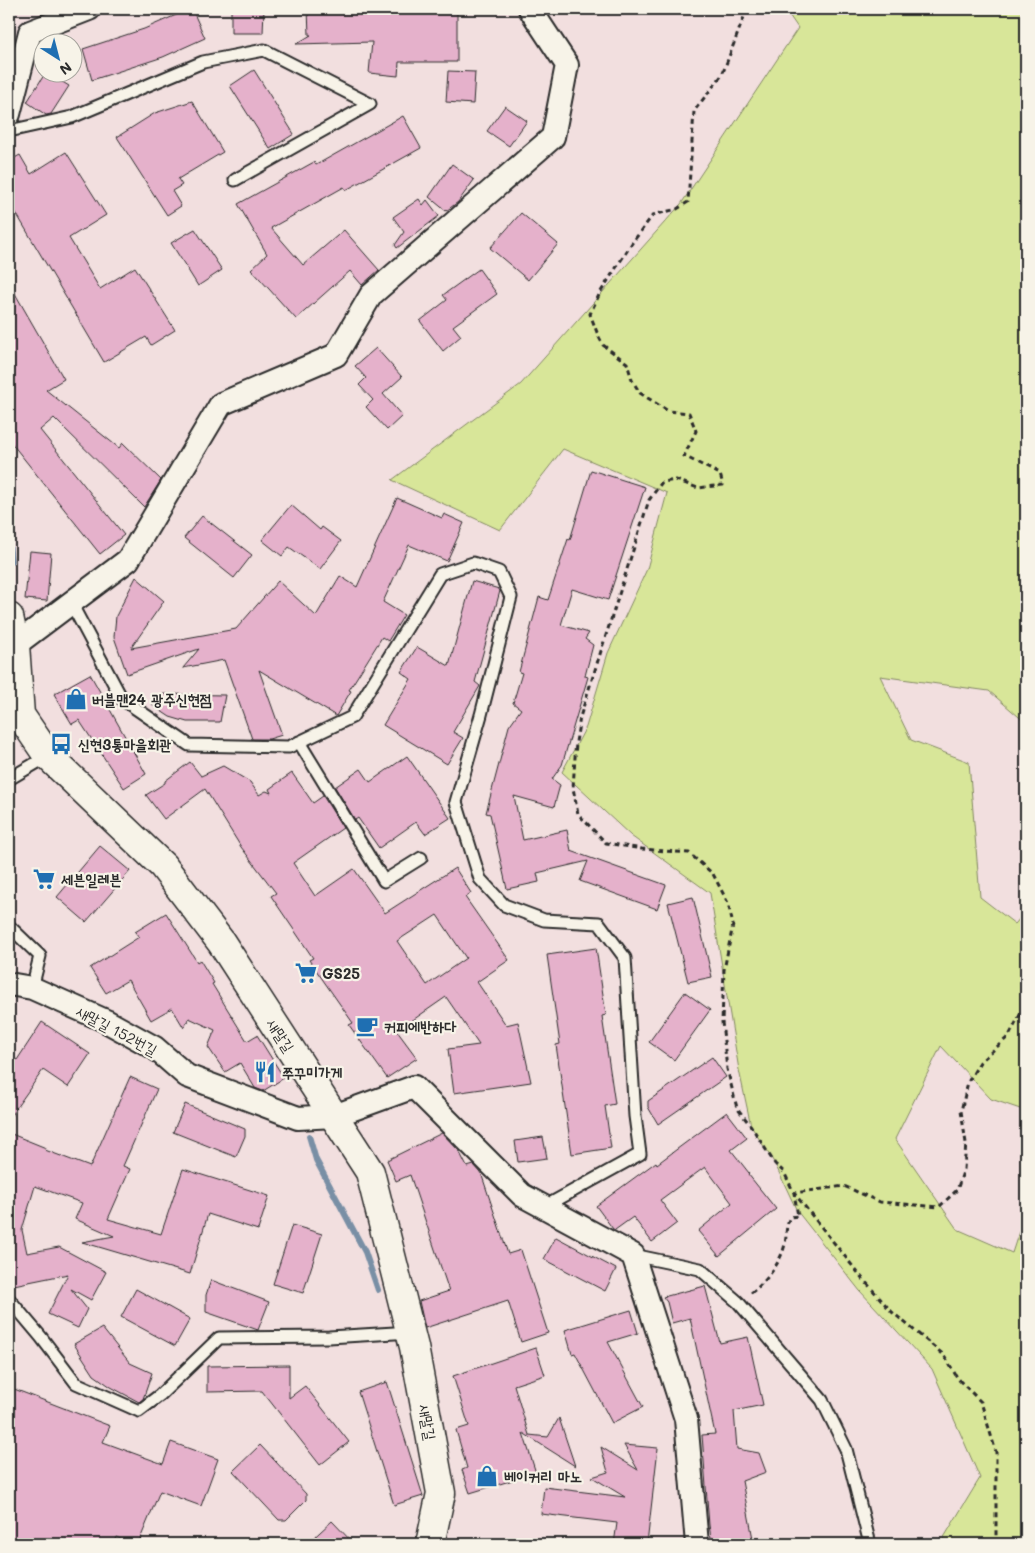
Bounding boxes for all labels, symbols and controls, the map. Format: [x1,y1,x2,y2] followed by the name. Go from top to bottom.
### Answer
[32,32,82,82] north arrow
[56,58,76,80] text: N
[63,686,89,712] shop icon: 버블맨24 광주신현점
[92,689,212,709] place label: 버블맨24 광주신현점
[48,731,74,757] bus stop icon: 신현3통마을회관
[78,734,172,754] place label: 신현3통마을회관
[31,866,57,892] supermarket icon: 세븐일레븐
[61,869,121,889] place label: 세븐일레븐
[293,960,319,986] supermarket icon: GS25
[322,963,360,983] place label: GS25
[73,1000,161,1060] street label: 새말길 152번길
[354,1013,380,1039] cafe icon: 커피에반하다
[263,1014,299,1056] street label: 새말길
[384,1016,457,1036] place label: 커피에반하다
[252,1059,278,1085] restaurant icon: 쭈꾸미가게
[282,1062,342,1082] place label: 쭈꾸미가게
[415,1402,441,1442] street label: 새말길
[474,1463,500,1489] shop icon: 베이커리 마노
[504,1466,582,1486] place label: 베이커리 마노

